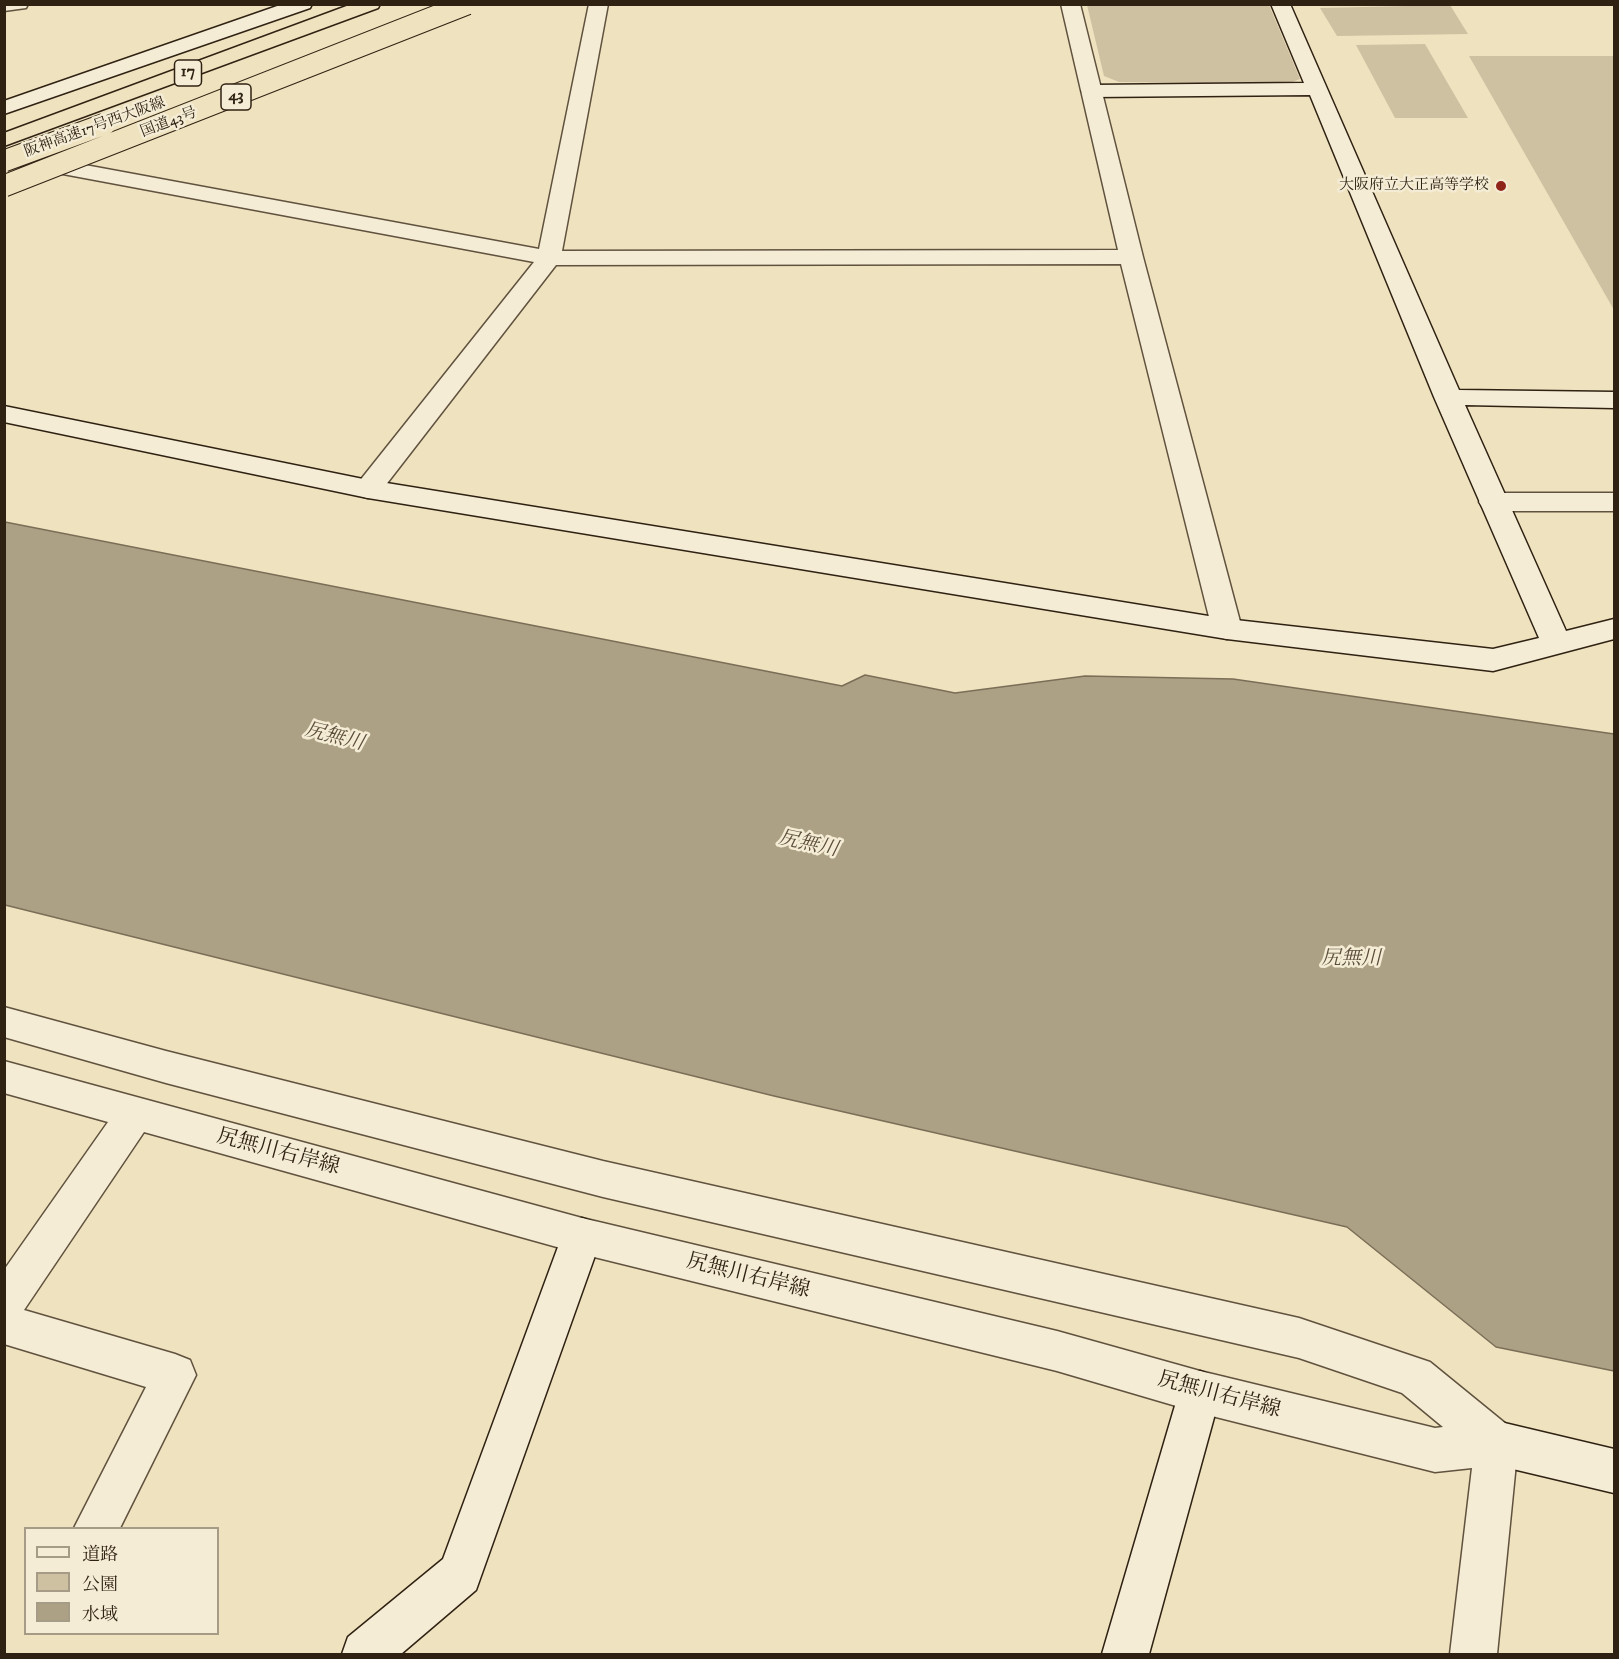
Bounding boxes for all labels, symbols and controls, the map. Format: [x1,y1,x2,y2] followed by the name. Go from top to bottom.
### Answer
[174,60,201,86] road number: 17
[221,84,251,110] road number: 43
[22,94,168,162] street label: 阪神高速17号西大阪線
[138,104,200,142] street label: 国道43号
[1339,177,1489,195] place label: 大阪府立大正高等学校
[1494,179,1508,193] marker: 大阪府立大正高等学校
[302,719,366,757] water label: 尻無川
[776,827,840,863] water label: 尻無川
[1321,948,1381,972] water label: 尻無川
[214,1125,342,1181] street label: 尻無川右岸線
[684,1250,812,1304] street label: 尻無川右岸線
[1155,1368,1283,1424] street label: 尻無川右岸線
[24,1527,219,1635] legend
[82,1544,118,1566] text: 道路
[82,1574,118,1596] text: 公園
[82,1604,118,1626] text: 水域

